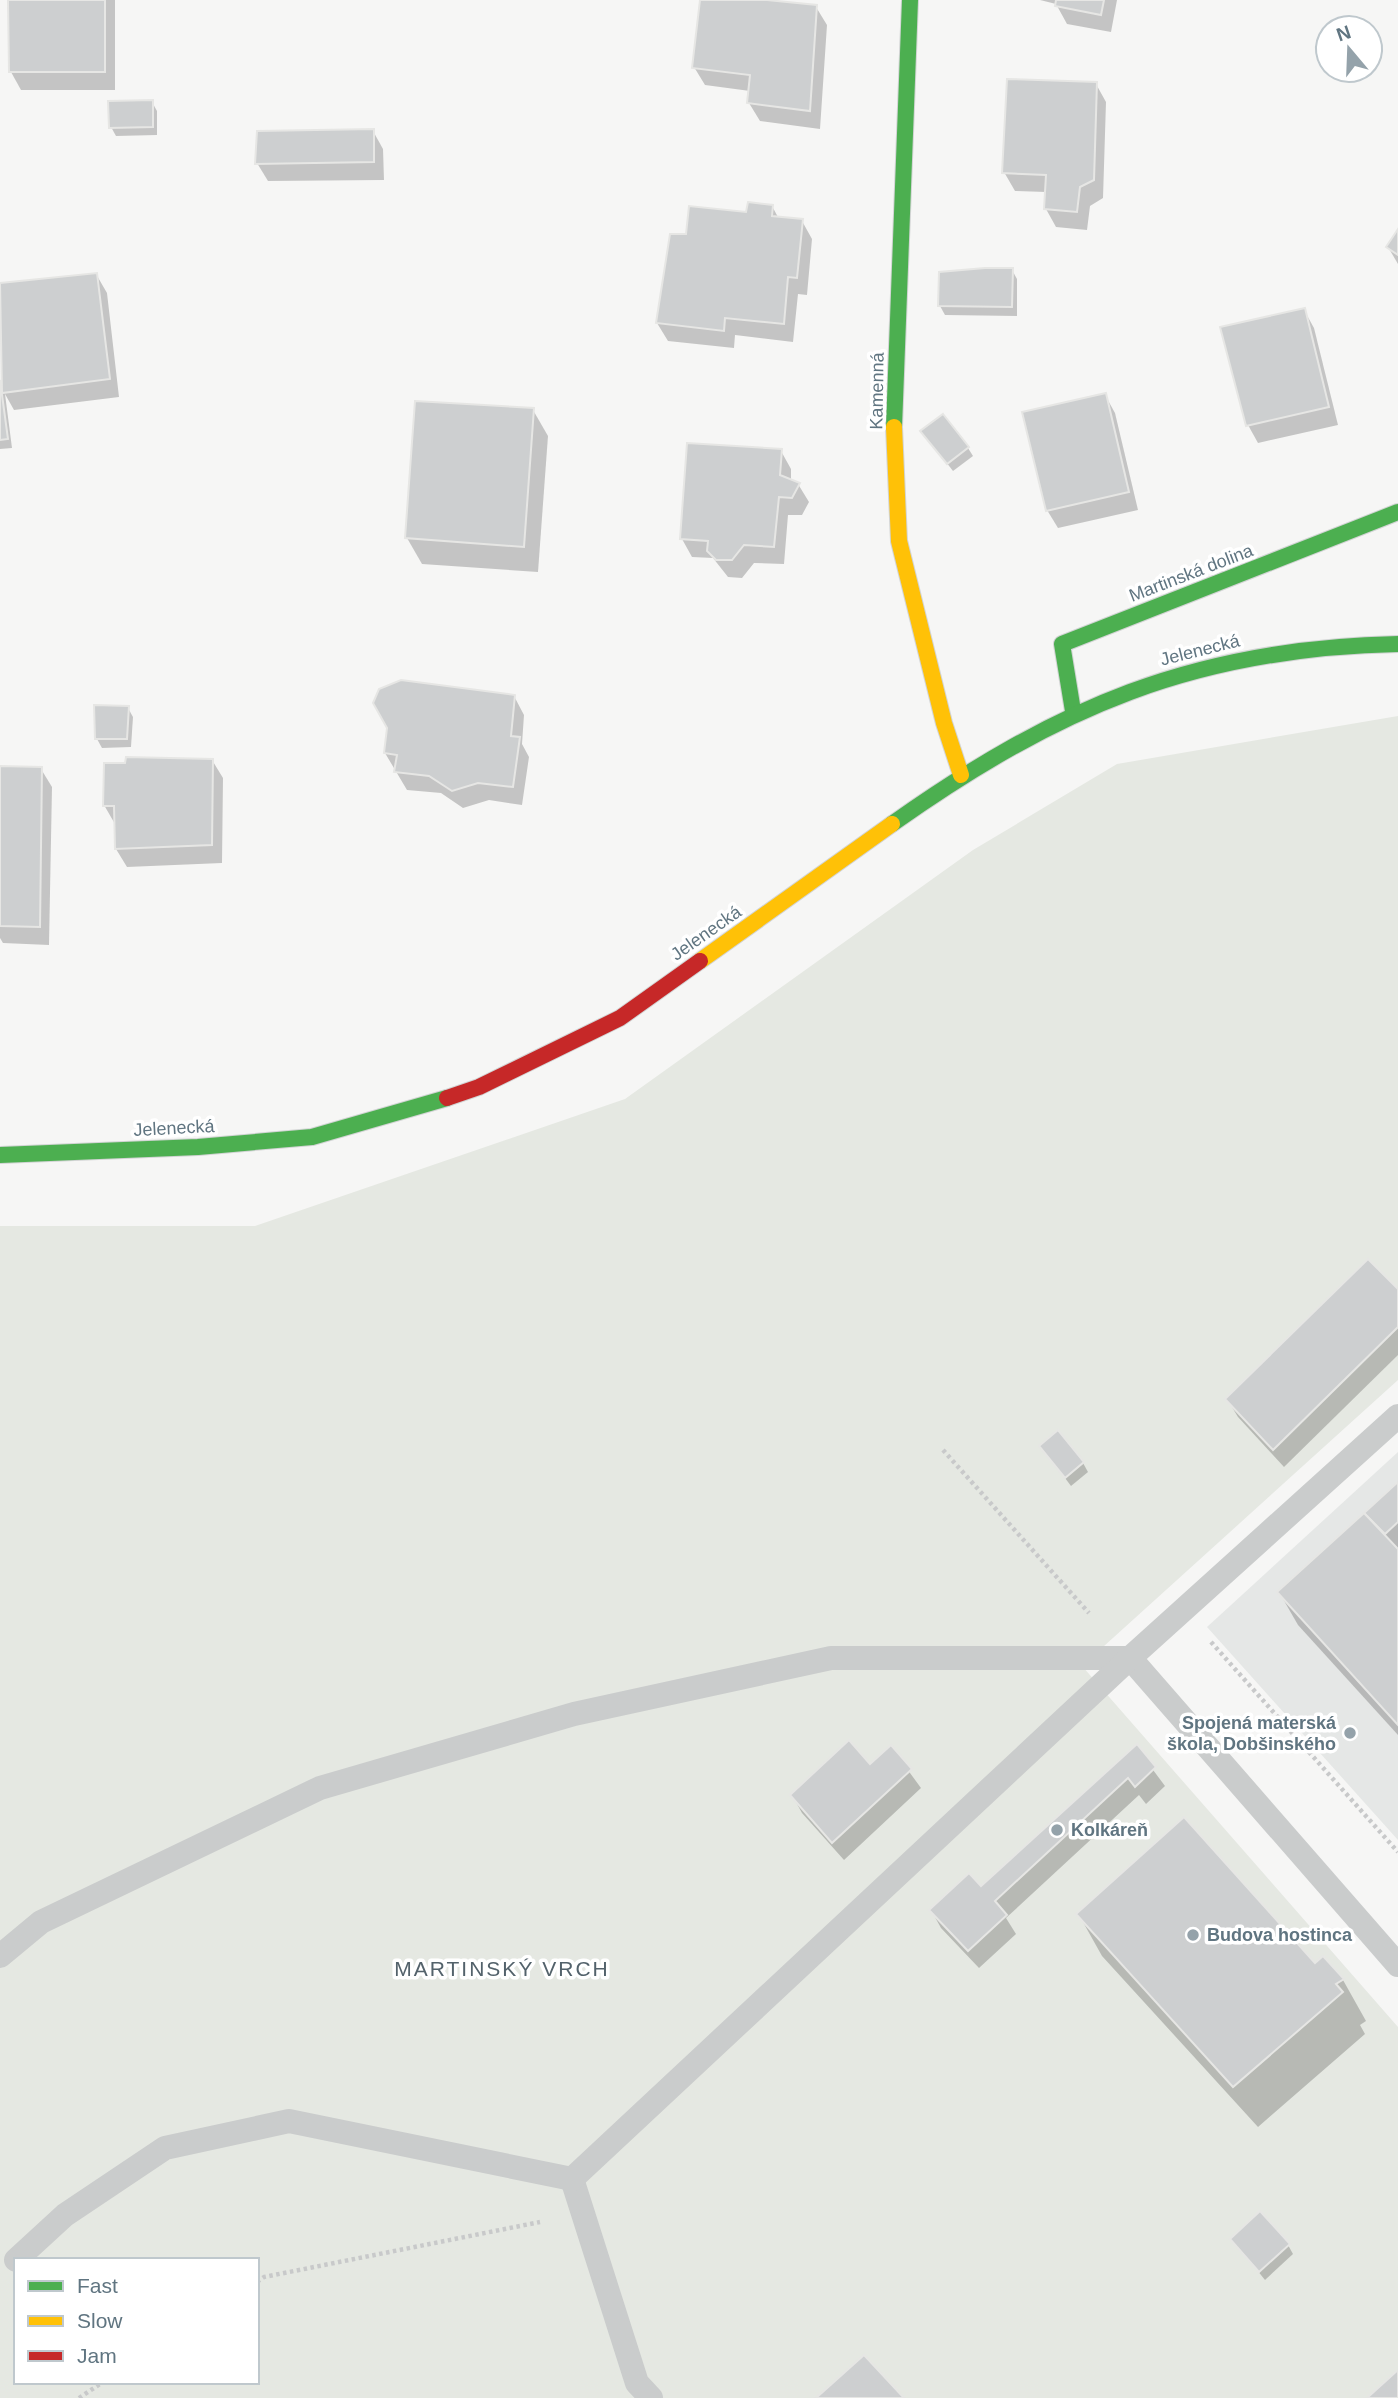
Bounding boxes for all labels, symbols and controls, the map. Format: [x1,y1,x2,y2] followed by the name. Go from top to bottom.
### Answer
[1314,14,1384,84] north arrow
[1334,21,1354,46] text: N
[866,351,888,430] street label: Kamenná
[1126,540,1257,606] street label: Martinská dolina
[1158,630,1243,670] street label: Jelenecká
[667,901,746,964] street label: Jelenecká
[133,1116,216,1140] street label: Jelenecká
[1167,1713,1337,1754] place label: Spojená materská škola, Dobšinského
[1342,1725,1358,1741] marker: Spojená materská škola, Dobšinského
[1071,1820,1148,1840] place label: Kolkáreň
[1049,1822,1065,1838] marker: Kolkáreň
[1207,1925,1353,1945] place label: Budova hostinca
[1185,1927,1201,1943] marker: Budova hostinca
[394,1957,610,1980] district label: MARTINSKÝ VRCH
[14,2258,259,2384] legend
[77,2274,118,2297] text: Fast
[77,2309,123,2332] text: Slow
[77,2344,117,2367] text: Jam

